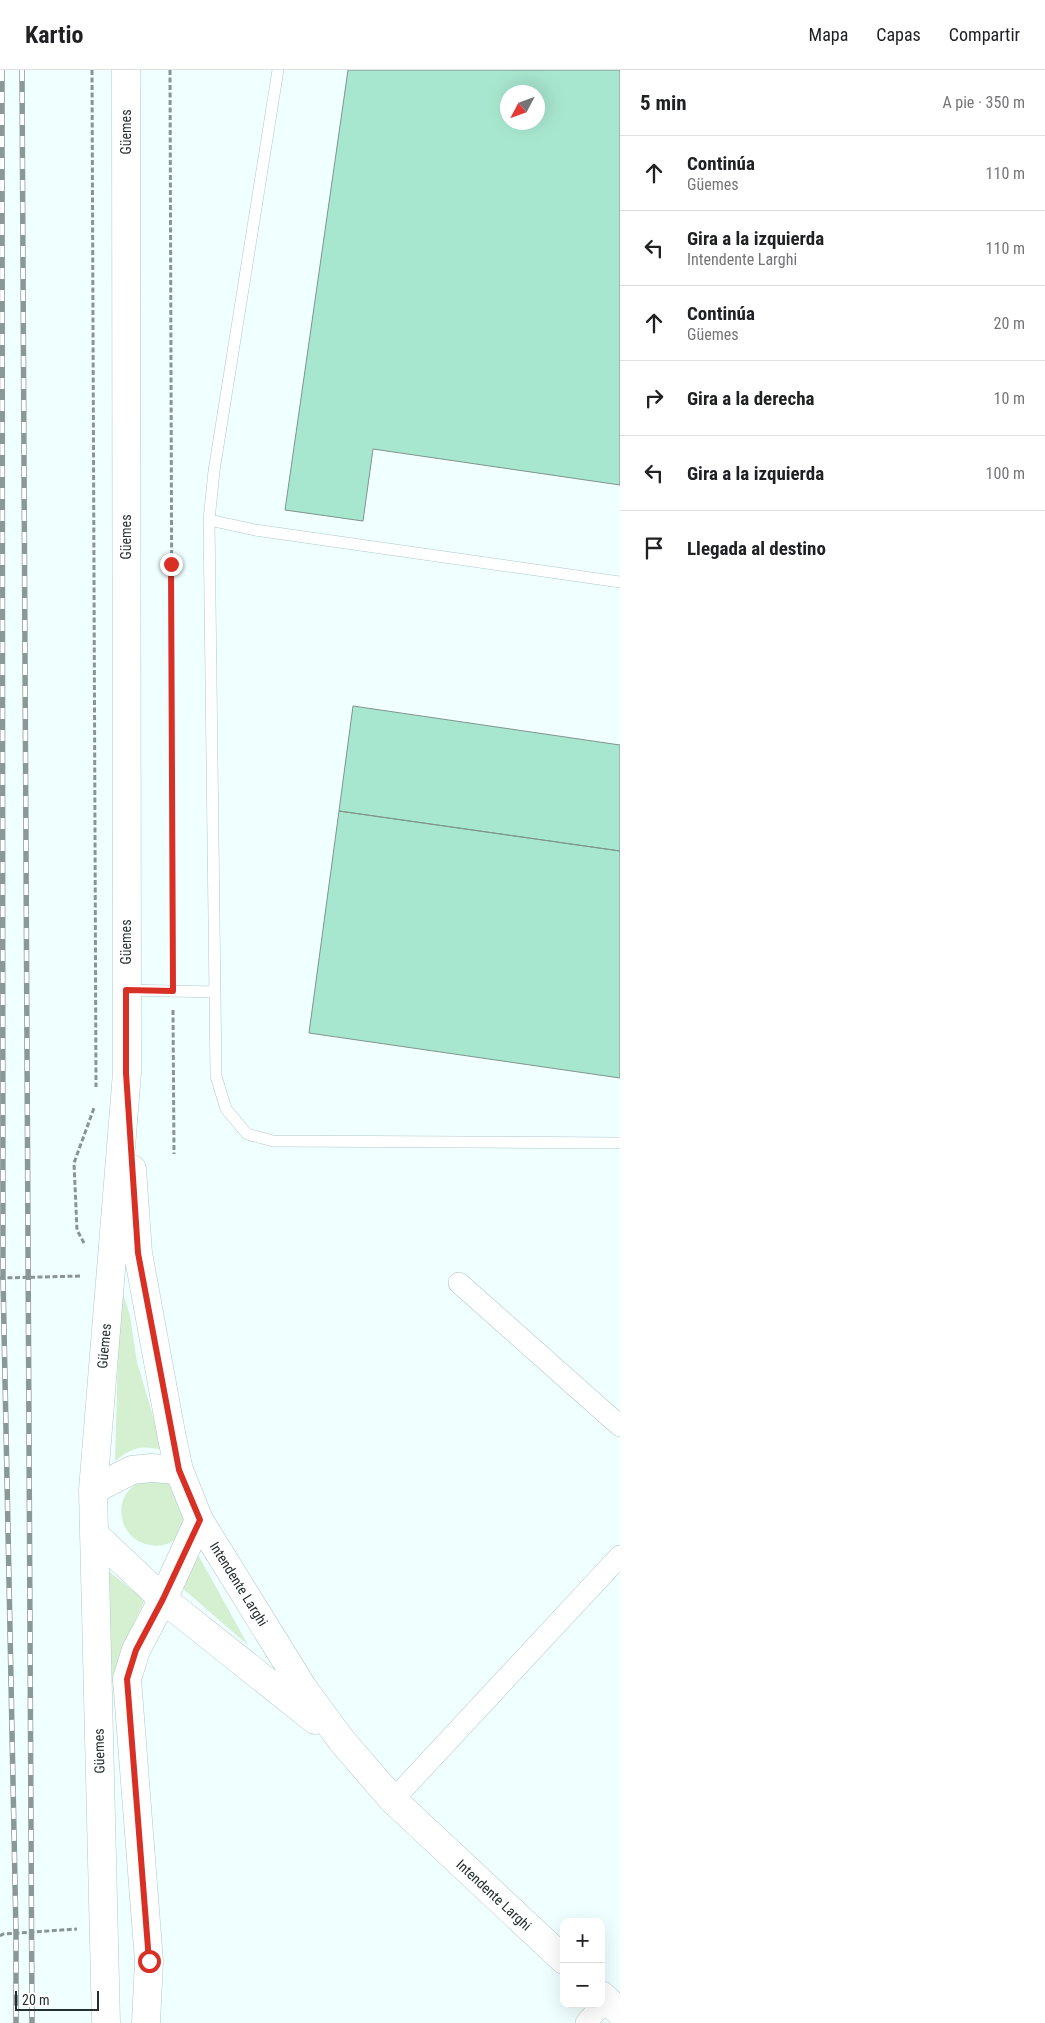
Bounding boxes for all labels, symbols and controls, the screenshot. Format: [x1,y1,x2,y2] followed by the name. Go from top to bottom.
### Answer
[25,21,83,49] text: Kartio
[809,24,848,45] text: Mapa
[876,24,921,45] text: Capas
[949,24,1020,45] text: Compartir
[500,85,545,130] north arrow
[640,91,687,115] text: 5 min
[942,93,1025,112] text: A pie · 350 m
[118,109,134,155] street label: Güemes
[687,152,755,175] text: Continúa
[640,159,668,187] icon: ahead
[986,164,1025,183] text: 110 m
[687,175,739,194] text: Güemes
[687,227,824,250] text: Gira a la izquierda
[640,234,668,262] icon: left
[986,239,1025,258] text: 110 m
[687,250,797,269] text: Intendente Larghi
[687,302,755,325] text: Continúa
[640,309,668,337] icon: ahead
[993,314,1025,333] text: 20 m
[687,325,739,344] text: Güemes
[640,384,668,412] icon: right
[687,387,814,410] text: Gira a la derecha
[993,389,1025,408] text: 10 m
[640,459,668,487] icon: left
[687,462,824,485] text: Gira a la izquierda
[986,464,1025,483] text: 100 m
[118,514,134,560] street label: Güemes
[640,534,668,562] icon: arrive
[687,537,826,560] text: Llegada al destino
[160,553,183,576] route end
[118,919,134,965] street label: Güemes
[94,1323,114,1369] street label: Güemes
[207,1539,271,1629] street label: Intendente Larghi
[91,1728,107,1774] street label: Güemes
[453,1856,535,1934] street label: Intendente Larghi
[560,1918,605,2008] map controls
[560,1918,605,1963] button: +
[138,1950,161,1973] route start
[560,1963,605,2008] button: −
[15,1988,99,2011] scale bar
[22,1992,50,2008] text: 20 m

